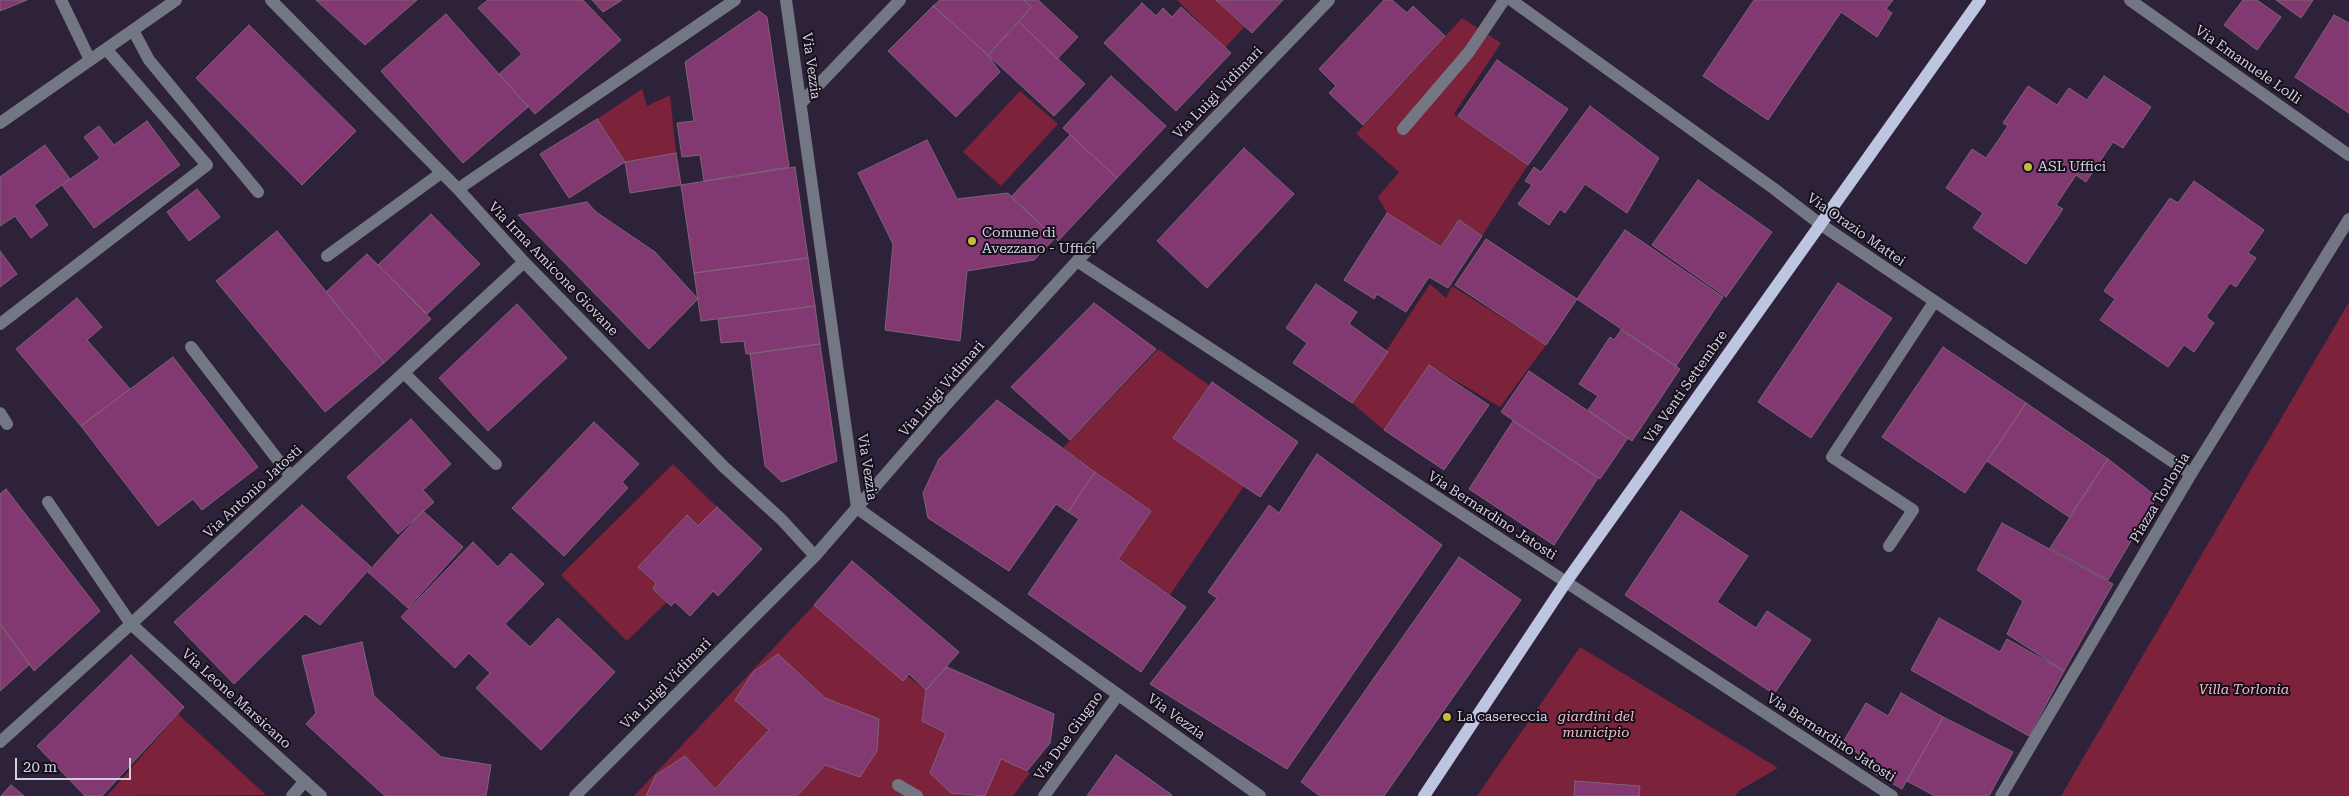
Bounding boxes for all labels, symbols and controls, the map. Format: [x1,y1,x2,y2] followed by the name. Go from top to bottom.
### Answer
[2192,22,2304,108] street label: Via Emanuele Lolli
[798,32,824,100] street label: Via Vezzia
[1170,43,1266,143] street label: Via Luigi Vidimari
[2038,159,2106,175] place label: ASL Uffici
[2022,161,2034,173] marker: ASL Uffici
[1804,190,1908,270] street label: Via Orazio Mattei
[485,199,621,339] street label: Via Irma Amicone Giovane
[982,225,1096,258] place label: Comune di Avezzano - Uffici
[966,235,978,247] marker: Comune di Avezzano - Uffici
[1641,327,1731,447] street label: Via Venti Settembre
[896,338,988,440] street label: Via Luigi Vidimari
[853,432,881,502] street label: Via Vezzia
[200,442,306,542] street label: Via Antonio Jatosti
[2126,450,2194,546] street label: Piazza Torlonia
[1424,468,1560,564] street label: Via Bernardino Jatosti
[617,635,715,733] street label: Via Luigi Vidimari
[178,645,294,753] street label: Via Leone Marsicano
[2199,682,2289,698] park label: Villa Torlonia
[1031,688,1107,784] street label: Via Due Giugno
[1144,690,1208,744] street label: Via Vezzia
[1763,690,1899,786] street label: Via Bernardino Jatosti
[1457,709,1548,725] place label: La casereccia
[1558,709,1634,742] park label: giardini del municipio
[1441,711,1453,723] marker: La casereccia
[18,748,134,780] scale bar
[23,758,57,776] text: 20 m

